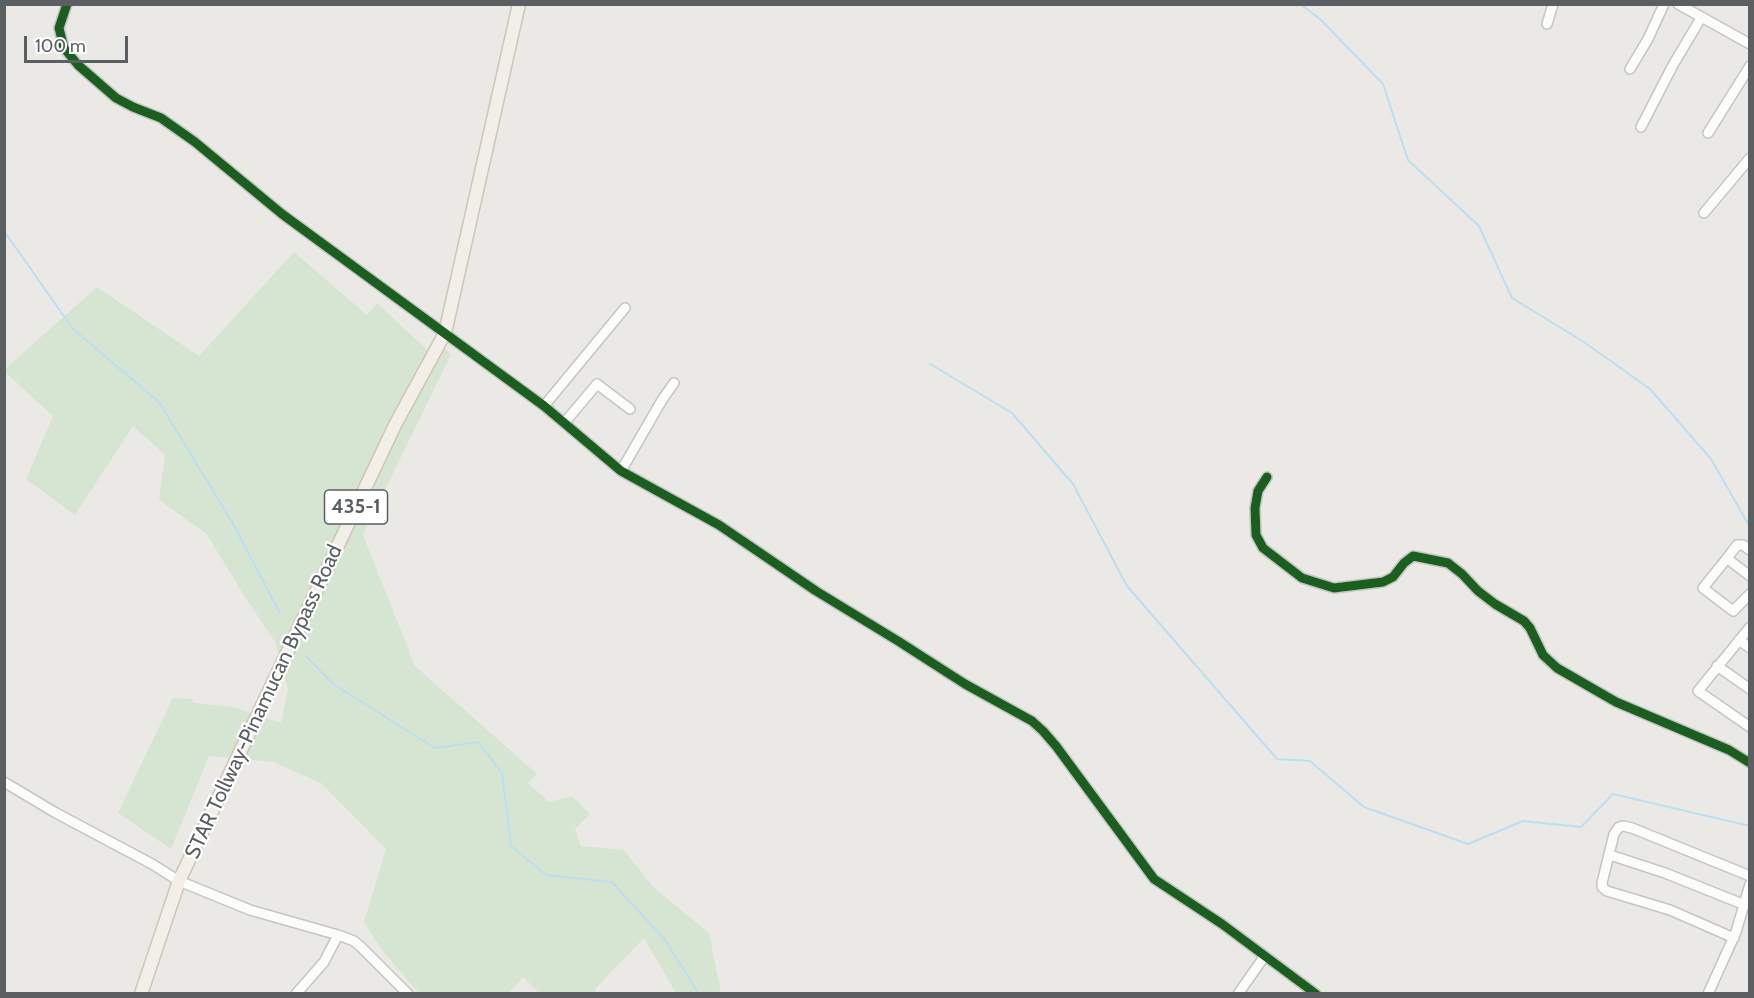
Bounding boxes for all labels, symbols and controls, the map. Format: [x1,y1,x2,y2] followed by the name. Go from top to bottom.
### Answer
[27,24,130,62] scale bar
[35,35,86,57] text: 100 m
[324,490,388,524] road number: 435-1
[180,541,348,863] street label: STAR Tollway-Pinamucan Bypass Road

